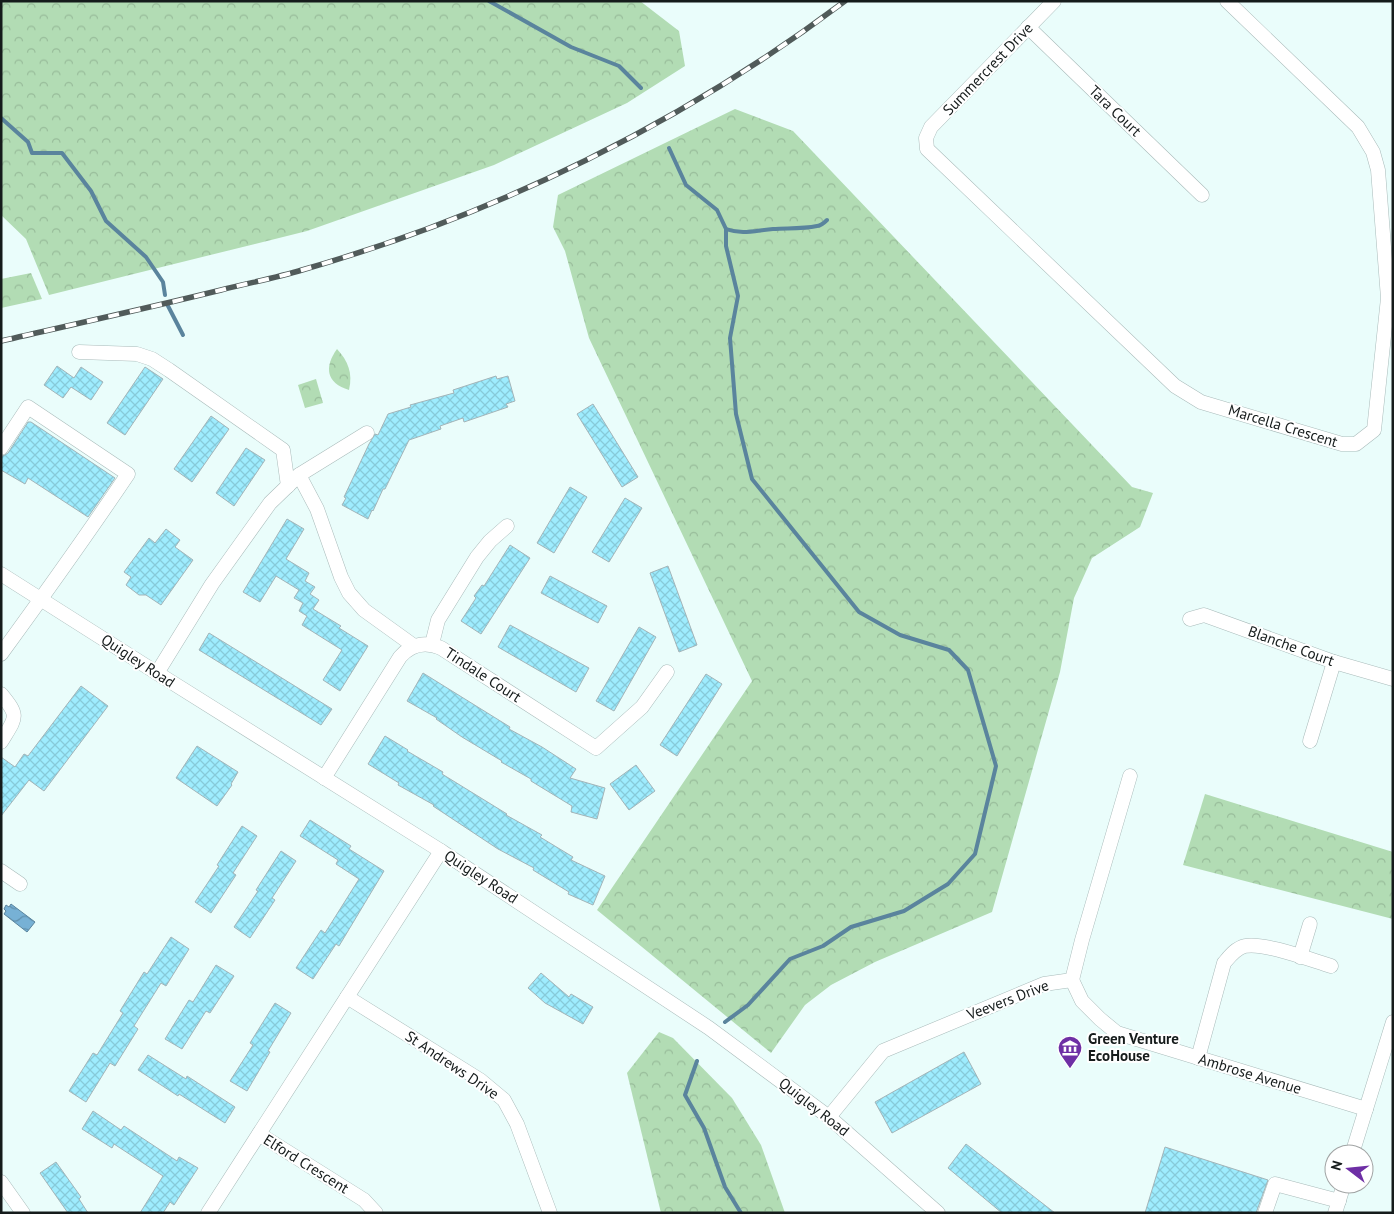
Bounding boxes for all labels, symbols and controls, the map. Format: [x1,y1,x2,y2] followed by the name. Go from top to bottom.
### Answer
[939,18,1037,119] street label: Summercrest Drive
[1085,81,1146,140] street label: Tara Court
[1226,400,1340,451] street label: Marcella Crescent
[1246,621,1337,670] street label: Blanche Court
[98,630,179,692] street label: Quigley Road
[442,643,525,706] street label: Tindale Court
[441,846,522,908] street label: Quigley Road
[963,975,1051,1024] street label: Veevers Drive
[402,1026,503,1103] street label: St Andrews Drive
[1088,1029,1179,1065] place label: Green Venture EcoHouse
[1057,1035,1083,1069] museum icon: Green Venture EcoHouse
[1196,1049,1304,1098] street label: Ambrose Avenue
[775,1073,853,1140] street label: Quigley Road
[260,1130,352,1197] street label: Elford Crescent
[1324,1144,1374,1194] north arrow
[1327,1159,1346,1172] text: N

